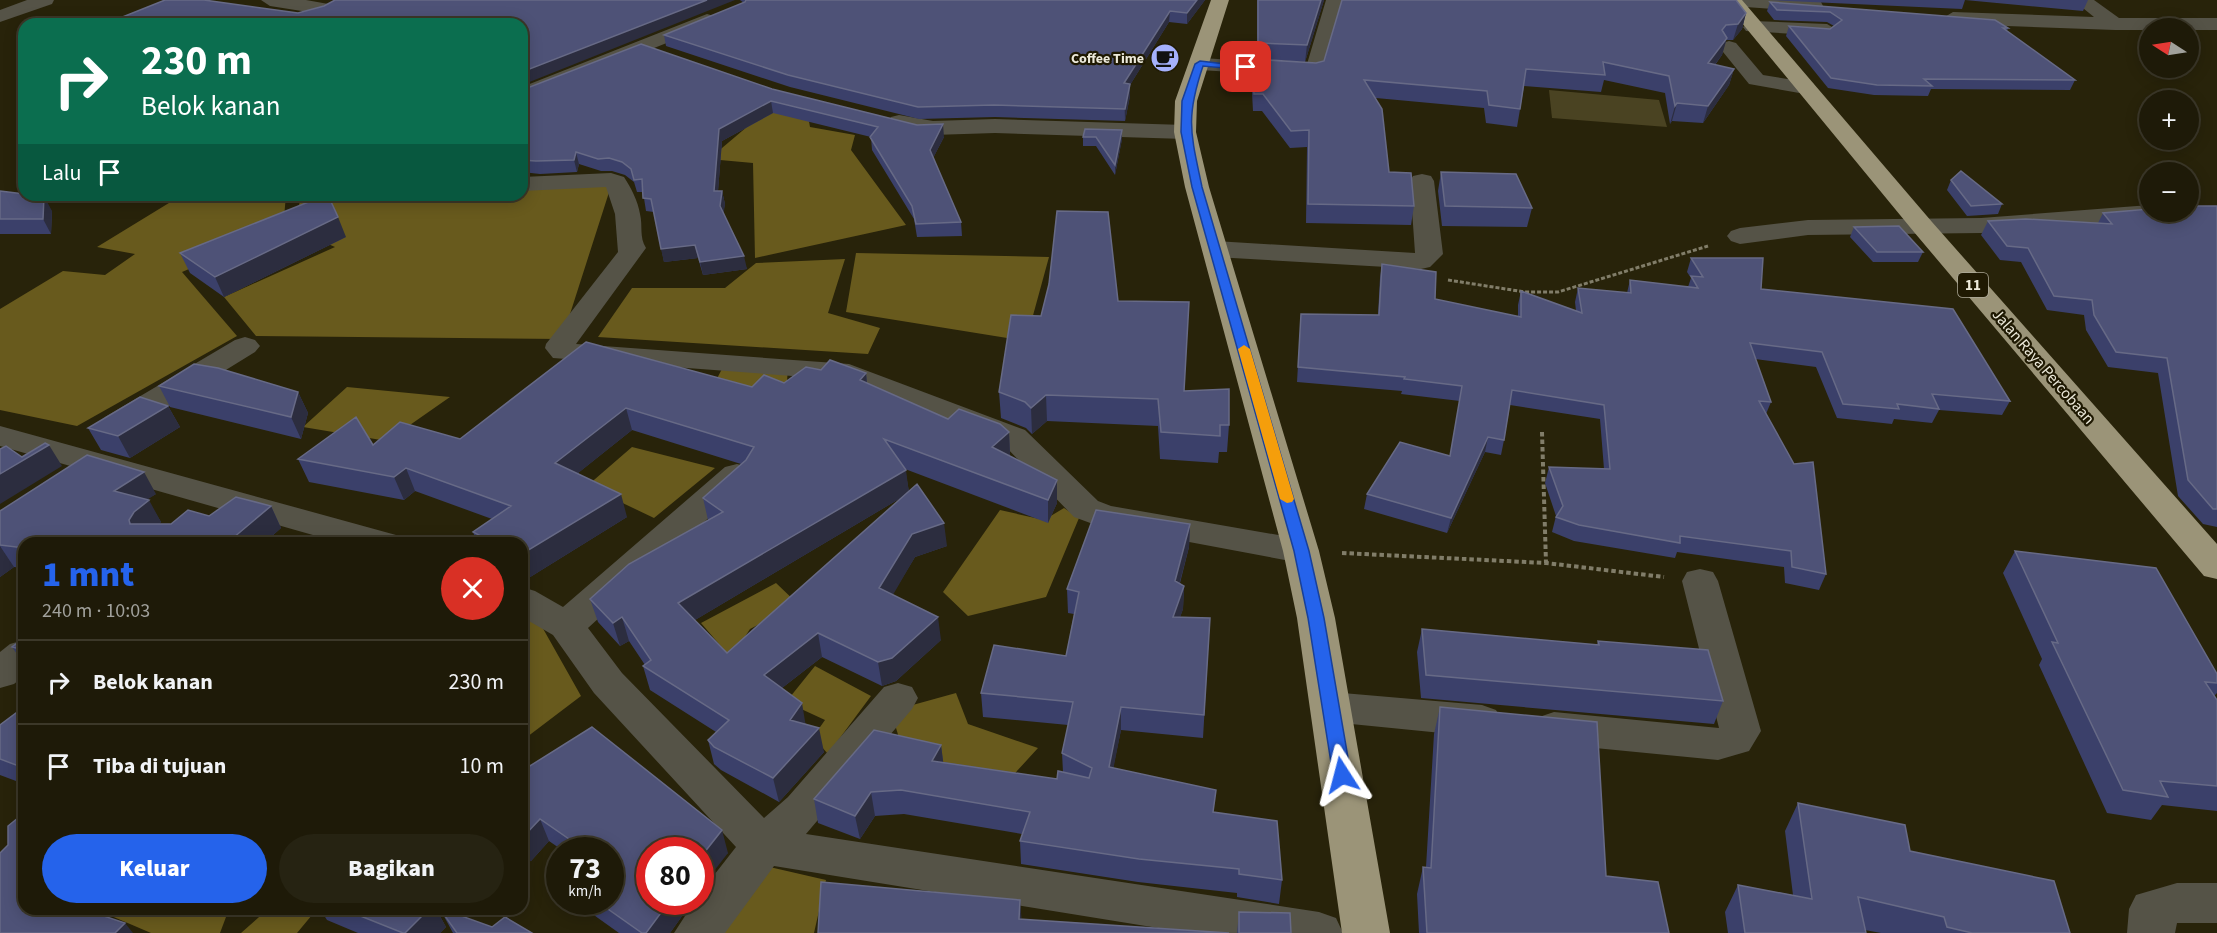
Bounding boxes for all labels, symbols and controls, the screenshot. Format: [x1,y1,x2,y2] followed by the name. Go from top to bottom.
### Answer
[2139,18,2199,78] north arrow
[2139,18,2199,222] map controls
[141,31,252,91] text: 230 m
[1220,41,1271,92] pin
[42,42,120,120] icon: right
[1149,42,1181,74] cafe icon: Coffee Time
[1071,49,1144,69] place label: Coffee Time
[1229,50,1262,83] icon: arrive
[141,87,280,126] text: Belok kanan
[2139,90,2199,150] button: +
[93,156,126,189] icon: arrive
[42,157,81,189] text: Lalu
[2139,162,2199,222] button: −
[1958,273,1988,297] road number: 11
[1987,304,2100,429] street label: Jalan Raya Percobaan
[42,549,134,600] text: 1 mnt
[441,557,504,620] button: close
[42,597,150,625] text: 240 m · 10:03
[42,666,75,699] icon: right
[93,666,213,698] text: Belok kanan
[449,666,504,698] text: 230 m
[1310,743,1374,807] position arrow
[42,750,75,783] icon: arrive
[93,750,226,782] text: Tiba di tujuan
[459,750,504,782] text: 10 m
[42,834,267,903] button: Keluar
[279,834,504,903] button: Bagikan
[636,837,714,915] speed limit sign: 80
[569,847,601,890] text: 73
[568,881,602,902] text: km/h

